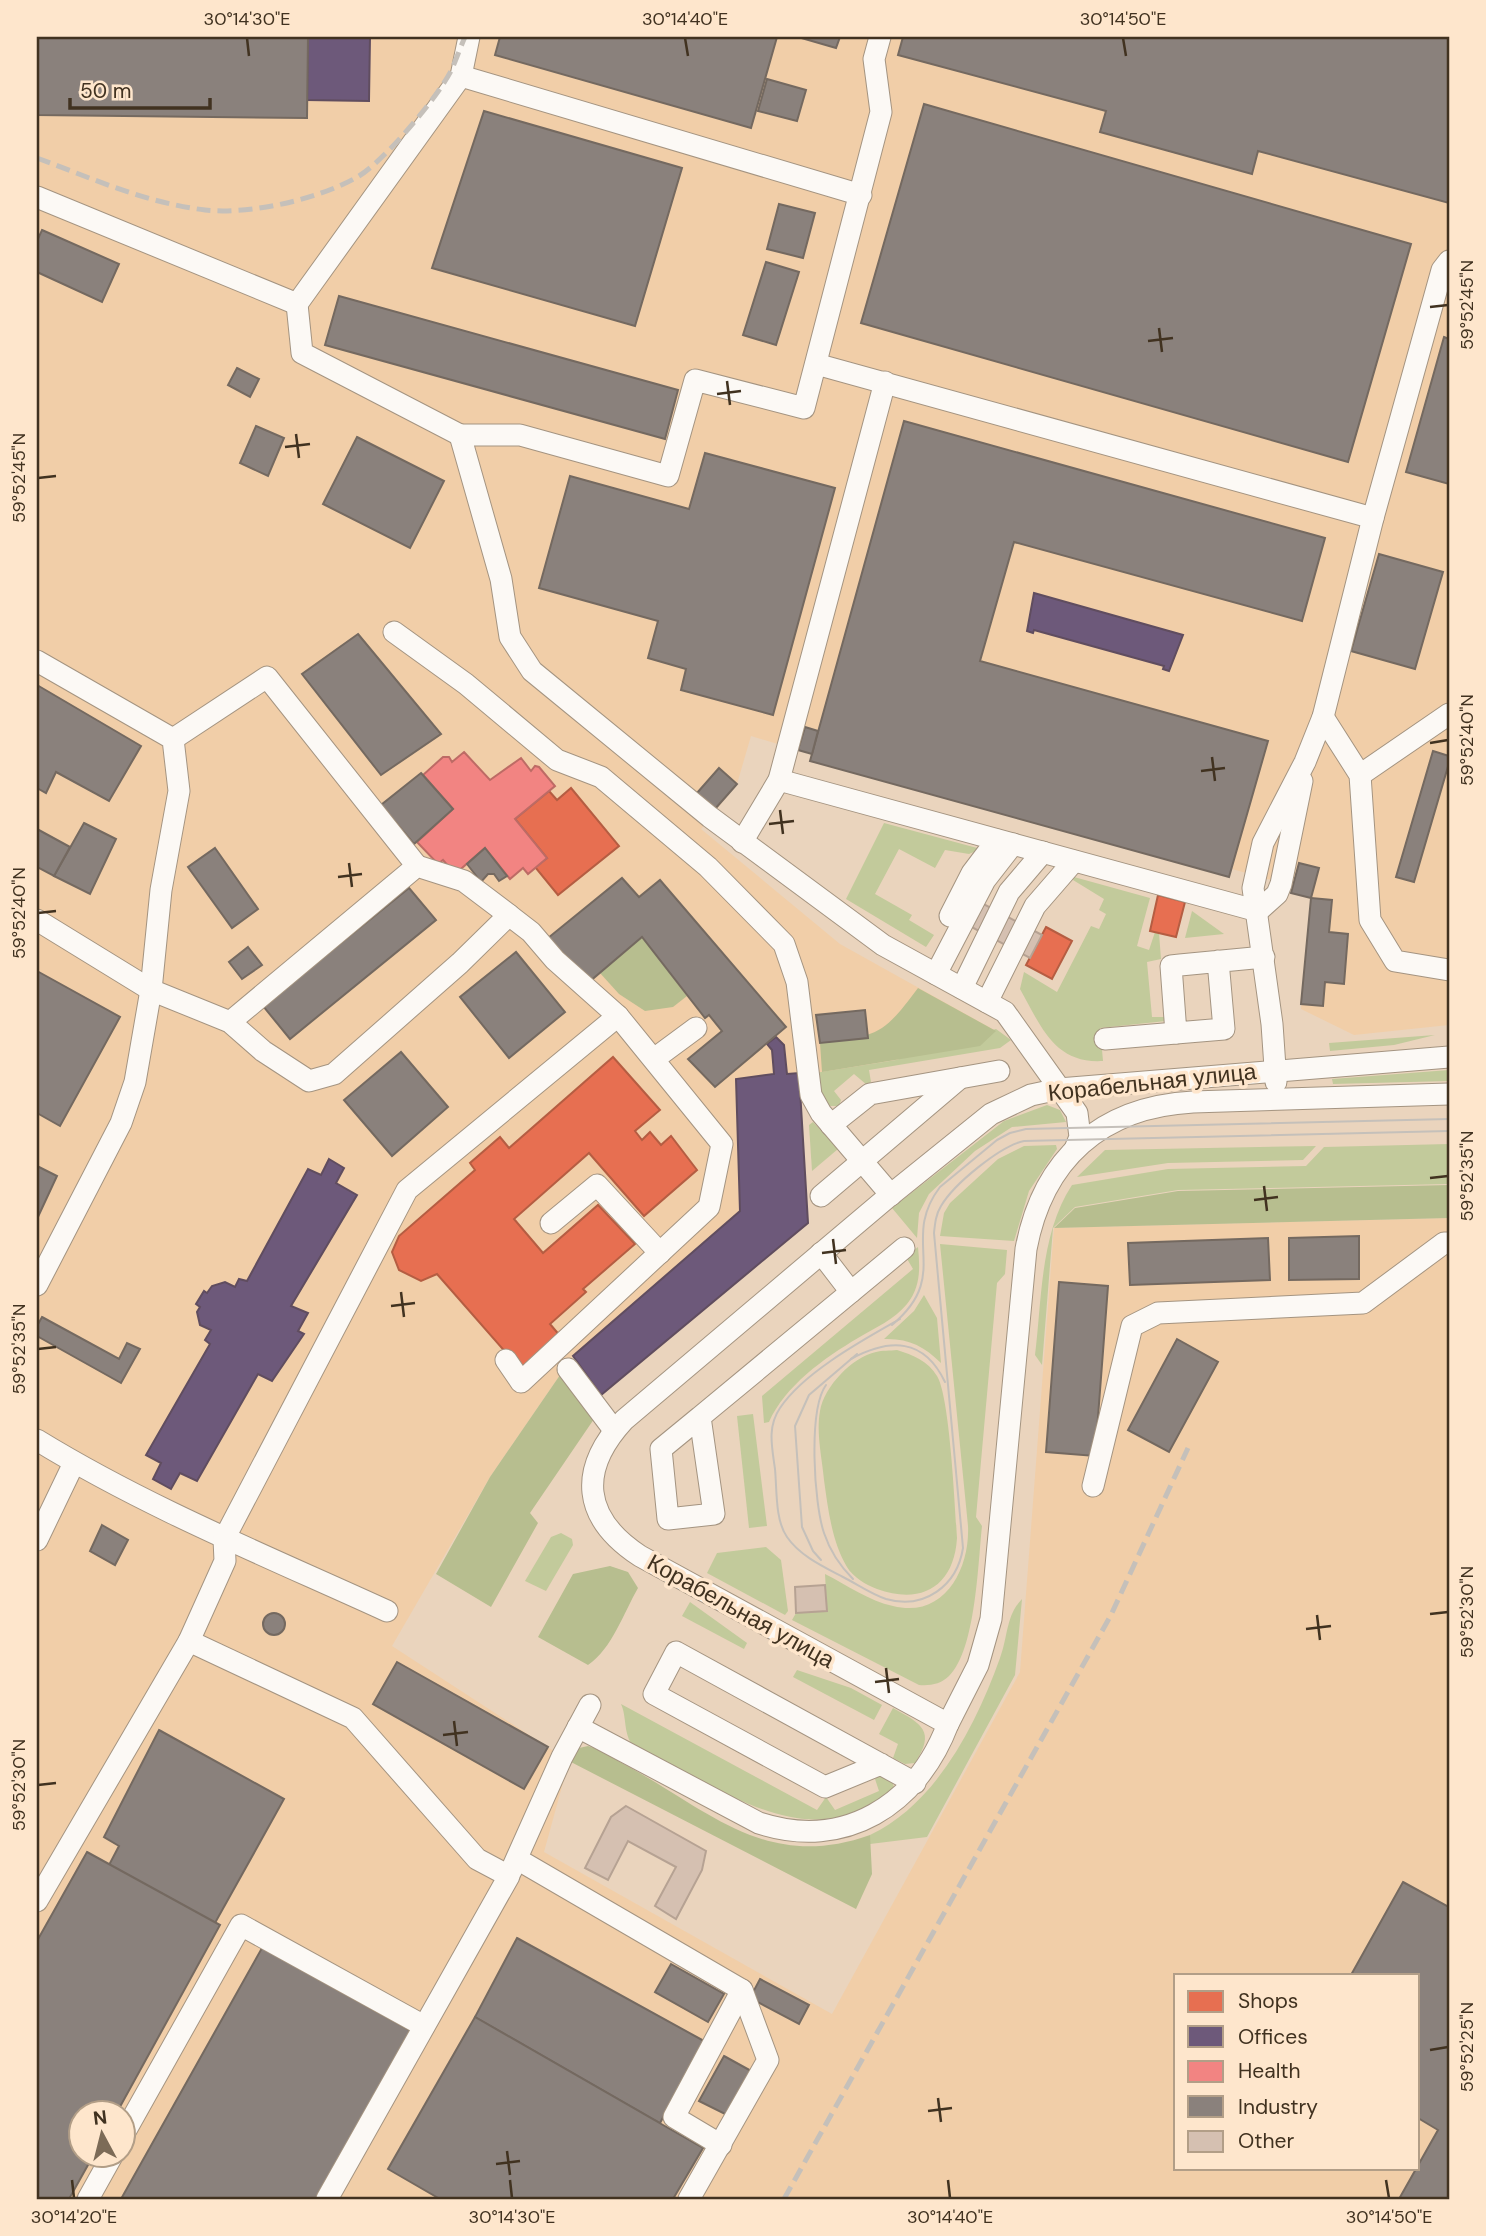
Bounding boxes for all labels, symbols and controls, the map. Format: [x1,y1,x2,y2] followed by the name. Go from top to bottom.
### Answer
[204,7,290,31] text: 30°14'30"E
[642,7,728,31] text: 30°14'40"E
[1080,7,1166,31] text: 30°14'50"E
[70,66,210,110] scale bar
[80,77,131,105] text: 50 m
[1455,260,1479,350] text: 59°52'45"N
[7,433,31,523] text: 59°52'45"N
[1455,694,1479,786] text: 59°52'40"N
[7,867,31,959] text: 59°52'40"N
[1046,1056,1258,1108] street label: Корабельная улица
[1455,1131,1479,1221] text: 59°52'35"N
[7,1304,31,1394] text: 59°52'35"N
[642,1547,840,1675] street label: Корабельная улица
[1455,1566,1479,1658] text: 59°52'30"N
[7,1739,31,1831] text: 59°52'30"N
[1174,1974,1420,2170] legend
[1238,1987,1298,2015] text: Shops
[1455,2002,1479,2092] text: 59°52'25"N
[1238,2023,1308,2051] text: Offices
[1238,2057,1301,2085] text: Health
[1238,2093,1318,2121] text: Industry
[66,2100,136,2170] north arrow
[92,2104,108,2131] text: N
[1238,2127,1294,2155] text: Other
[31,2205,117,2229] text: 30°14'20"E
[469,2205,555,2229] text: 30°14'30"E
[907,2205,993,2229] text: 30°14'40"E
[1346,2205,1432,2229] text: 30°14'50"E

